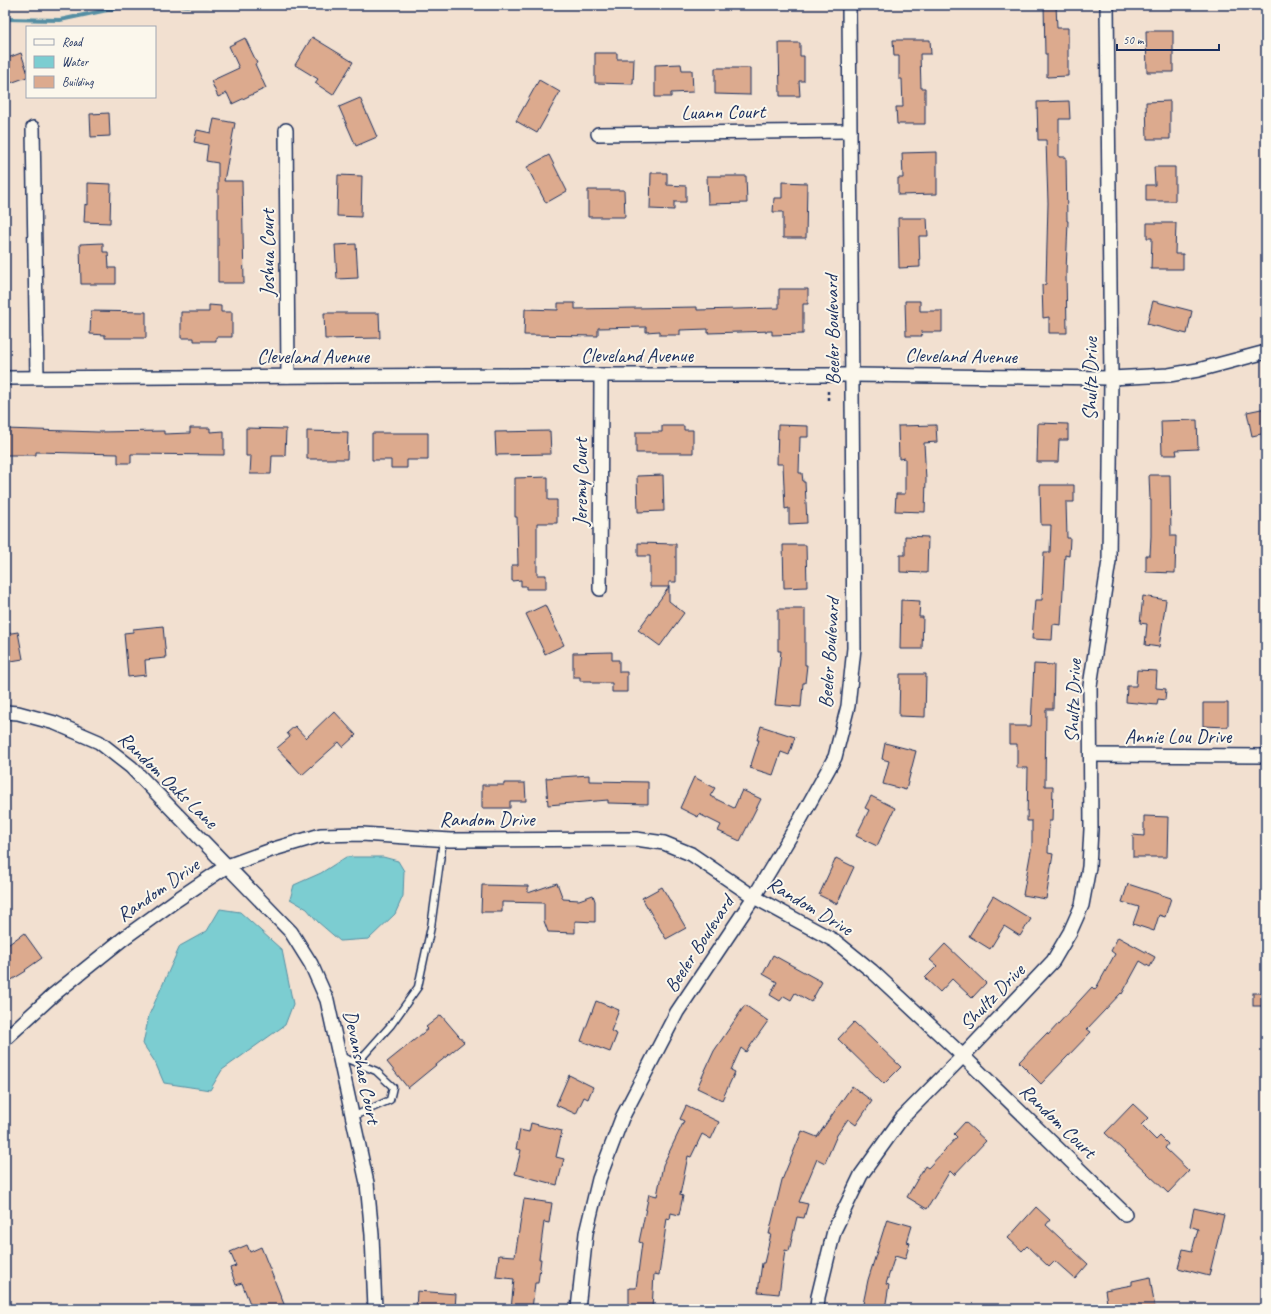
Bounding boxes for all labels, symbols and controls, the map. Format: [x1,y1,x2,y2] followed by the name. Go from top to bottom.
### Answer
[26,26,156,98] legend
[1117,26,1219,52] scale bar
[1123,32,1145,48] text: 50 m
[62,34,84,50] text: Road
[62,54,90,70] text: Water
[62,74,94,90] text: Building
[681,99,768,125] street label: Luann Court
[255,207,280,298] street label: Joshua Court
[818,272,845,385] street label: Beeler Boulevard
[1078,336,1103,421] street label: Shultz Drive
[581,343,694,368] street label: Cleveland Avenue
[905,343,1019,370] street label: Cleveland Avenue
[257,344,370,369] street label: Cleveland Avenue
[568,436,593,527] street label: Jeremy Court
[813,594,846,709] street label: Beeler Boulevard
[1059,657,1087,743] street label: Shultz Drive
[1125,724,1233,749] street label: Annie Lou Drive
[113,726,224,835] street label: Random Oaks Lane
[439,807,536,832] street label: Random Drive
[112,852,205,928] street label: Random Drive
[763,871,858,942] street label: Random Drive
[658,888,741,997] street label: Beeler Boulevard
[954,957,1031,1036] street label: Shultz Drive
[338,1008,387,1128] street label: Devanshae Court
[1014,1078,1103,1165] street label: Random Court

